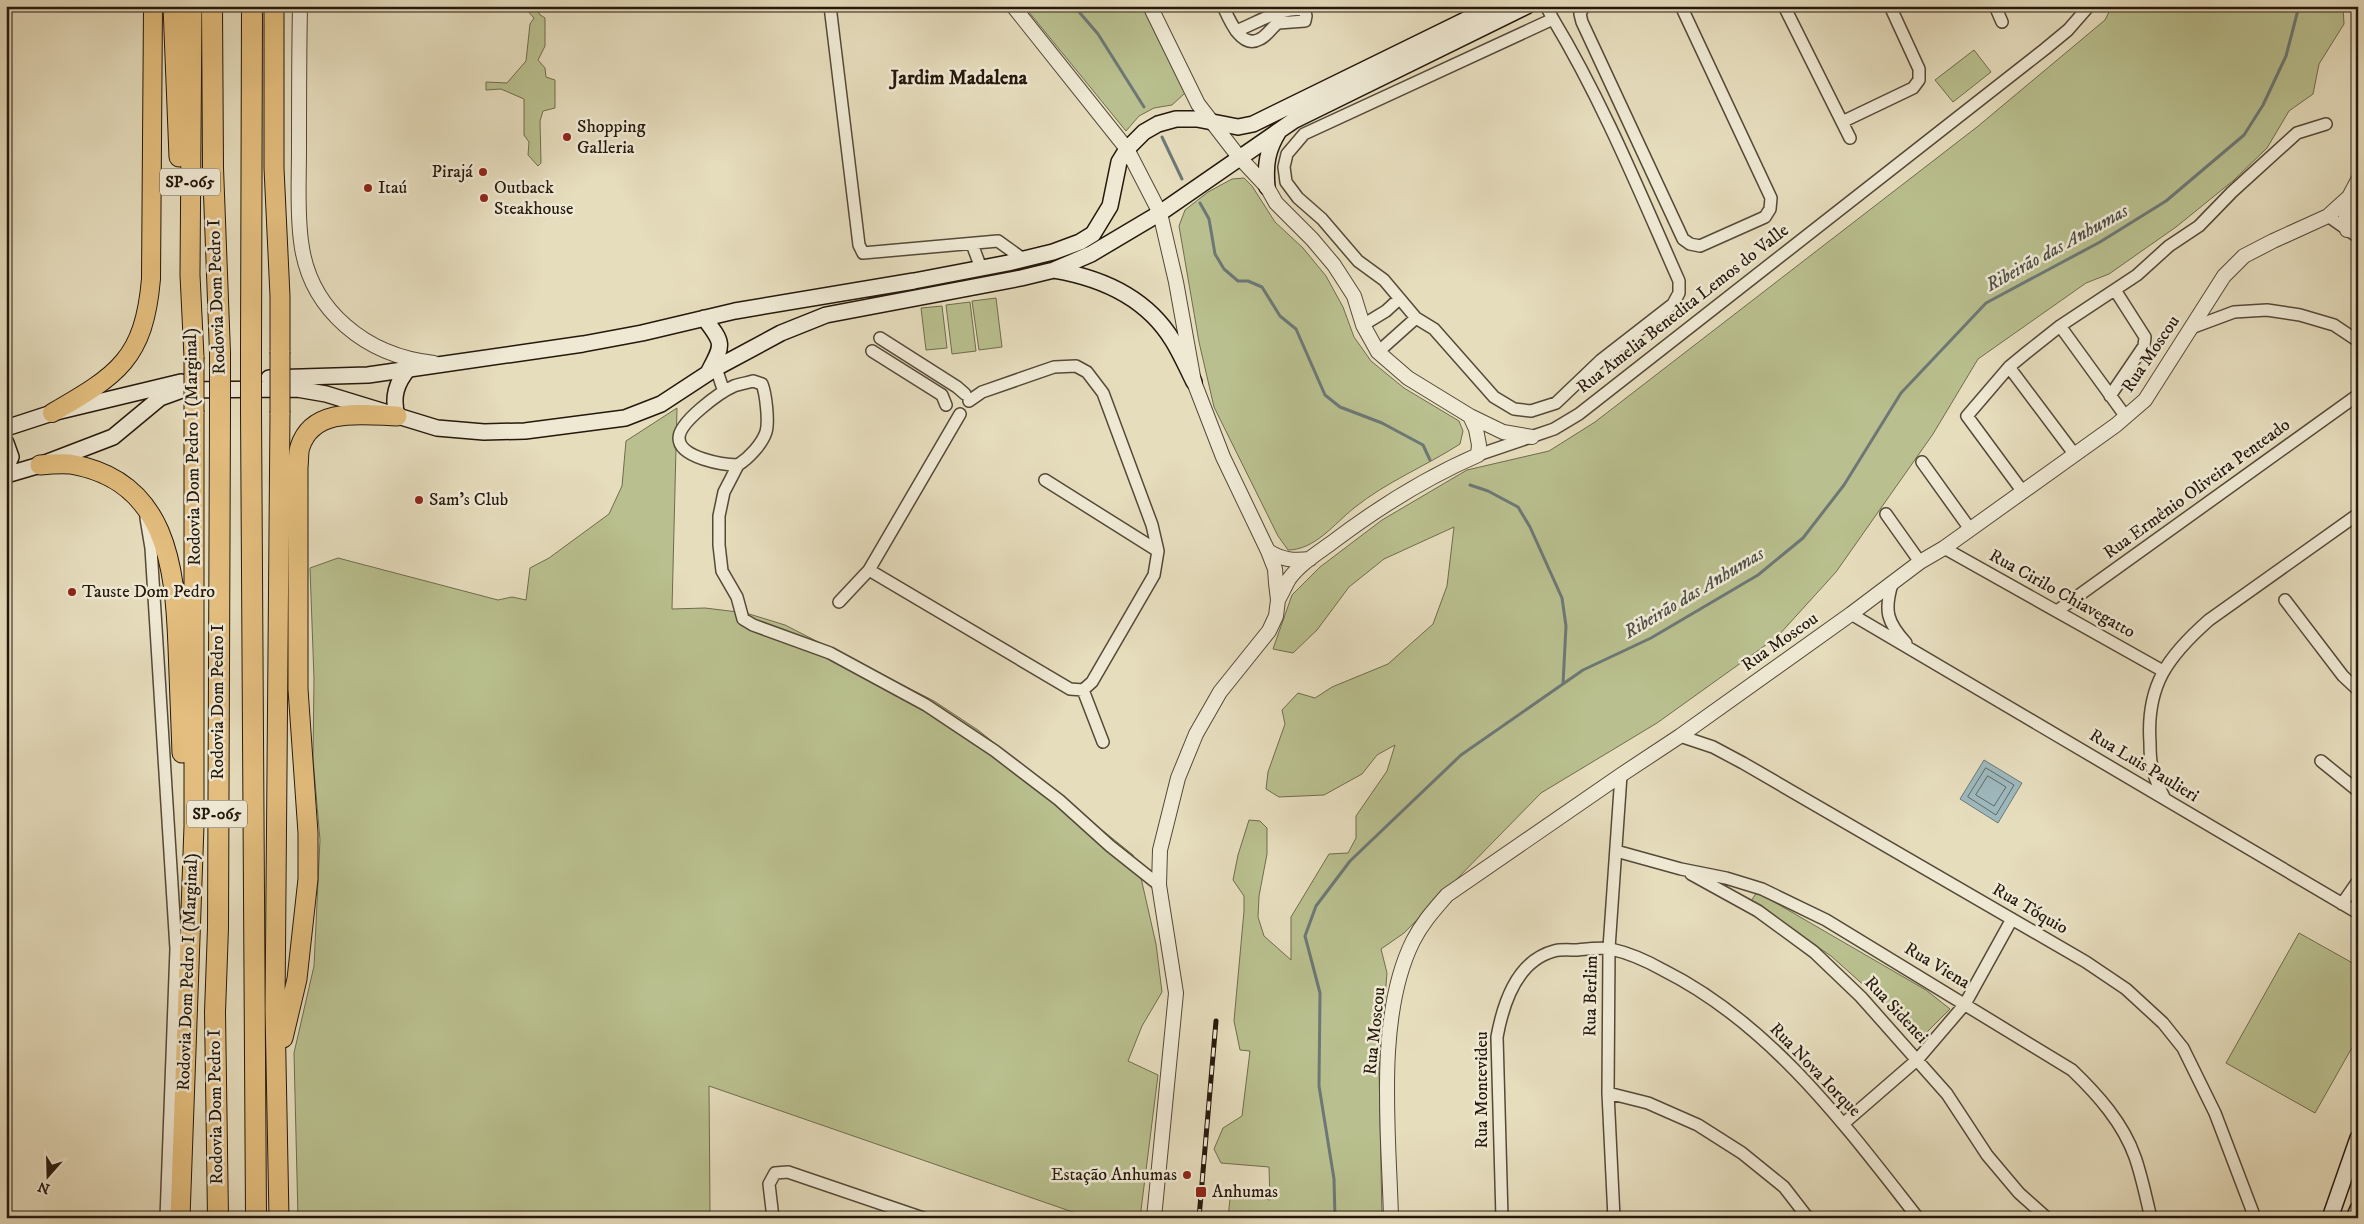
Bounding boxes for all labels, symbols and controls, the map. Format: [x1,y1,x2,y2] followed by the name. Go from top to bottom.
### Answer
[889,66,1028,91] district label: Jardim Madalena
[577,116,646,159] place label: Shopping Galleria
[561,131,573,143] marker: Shopping Galleria
[432,161,473,183] place label: Pirajá
[477,166,489,178] marker: Pirajá
[160,168,220,196] road number: SP-065
[378,177,408,199] place label: Itaú
[494,177,574,220] place label: Outback Steakhouse
[362,182,374,194] marker: Itaú
[478,192,490,204] marker: Outback Steakhouse
[1981,199,2133,297] water label: Ribeirão das Anhumas
[203,219,231,375] street label: Rodovia Dom Pedro I
[1573,219,1793,399] street label: Rua Amelia Benedita Lemos do Valle
[2117,311,2185,397] street label: Rua Moscou
[180,328,206,566] street label: Rodovia Dom Pedro I (Marginal)
[2099,414,2295,564] street label: Rua Ermênio Oliveira Penteado
[429,489,508,511] place label: Sam's Club
[413,494,425,506] marker: Sam's Club
[1619,541,1769,644] water label: Ribeirão das Anhumas
[1985,545,2139,643] street label: Rua Cirilo Chiavegatto
[82,581,215,603] place label: Tauste Dom Pedro
[66,586,78,598] marker: Tauste Dom Pedro
[1738,607,1823,676] street label: Rua Moscou
[207,624,229,780] street label: Rodovia Dom Pedro I
[2085,725,2203,807] street label: Rua Luis Paulieri
[187,801,247,828] road number: SP-065
[173,853,203,1091] street label: Rodovia Dom Pedro I (Marginal)
[1988,879,2072,940] street label: Rua Tóquio
[1900,938,1974,994] street label: Rua Viena
[1579,955,1603,1037] street label: Rua Berlim
[1859,972,1933,1048] street label: Rua Sidenei
[1359,986,1391,1076] street label: Rua Moscou
[1765,1018,1865,1122] street label: Rua Nova Iorque
[204,1029,228,1185] street label: Rodovia Dom Pedro I
[1471,1031,1493,1149] street label: Rua Montevideu
[22,1152,72,1202] north arrow
[1051,1164,1177,1186] place label: Estação Anhumas
[1181,1169,1193,1181] marker: Estação Anhumas
[35,1177,52,1198] text: N
[1212,1181,1278,1203] place label: Anhumas
[1194,1185,1208,1199] marker: Anhumas

